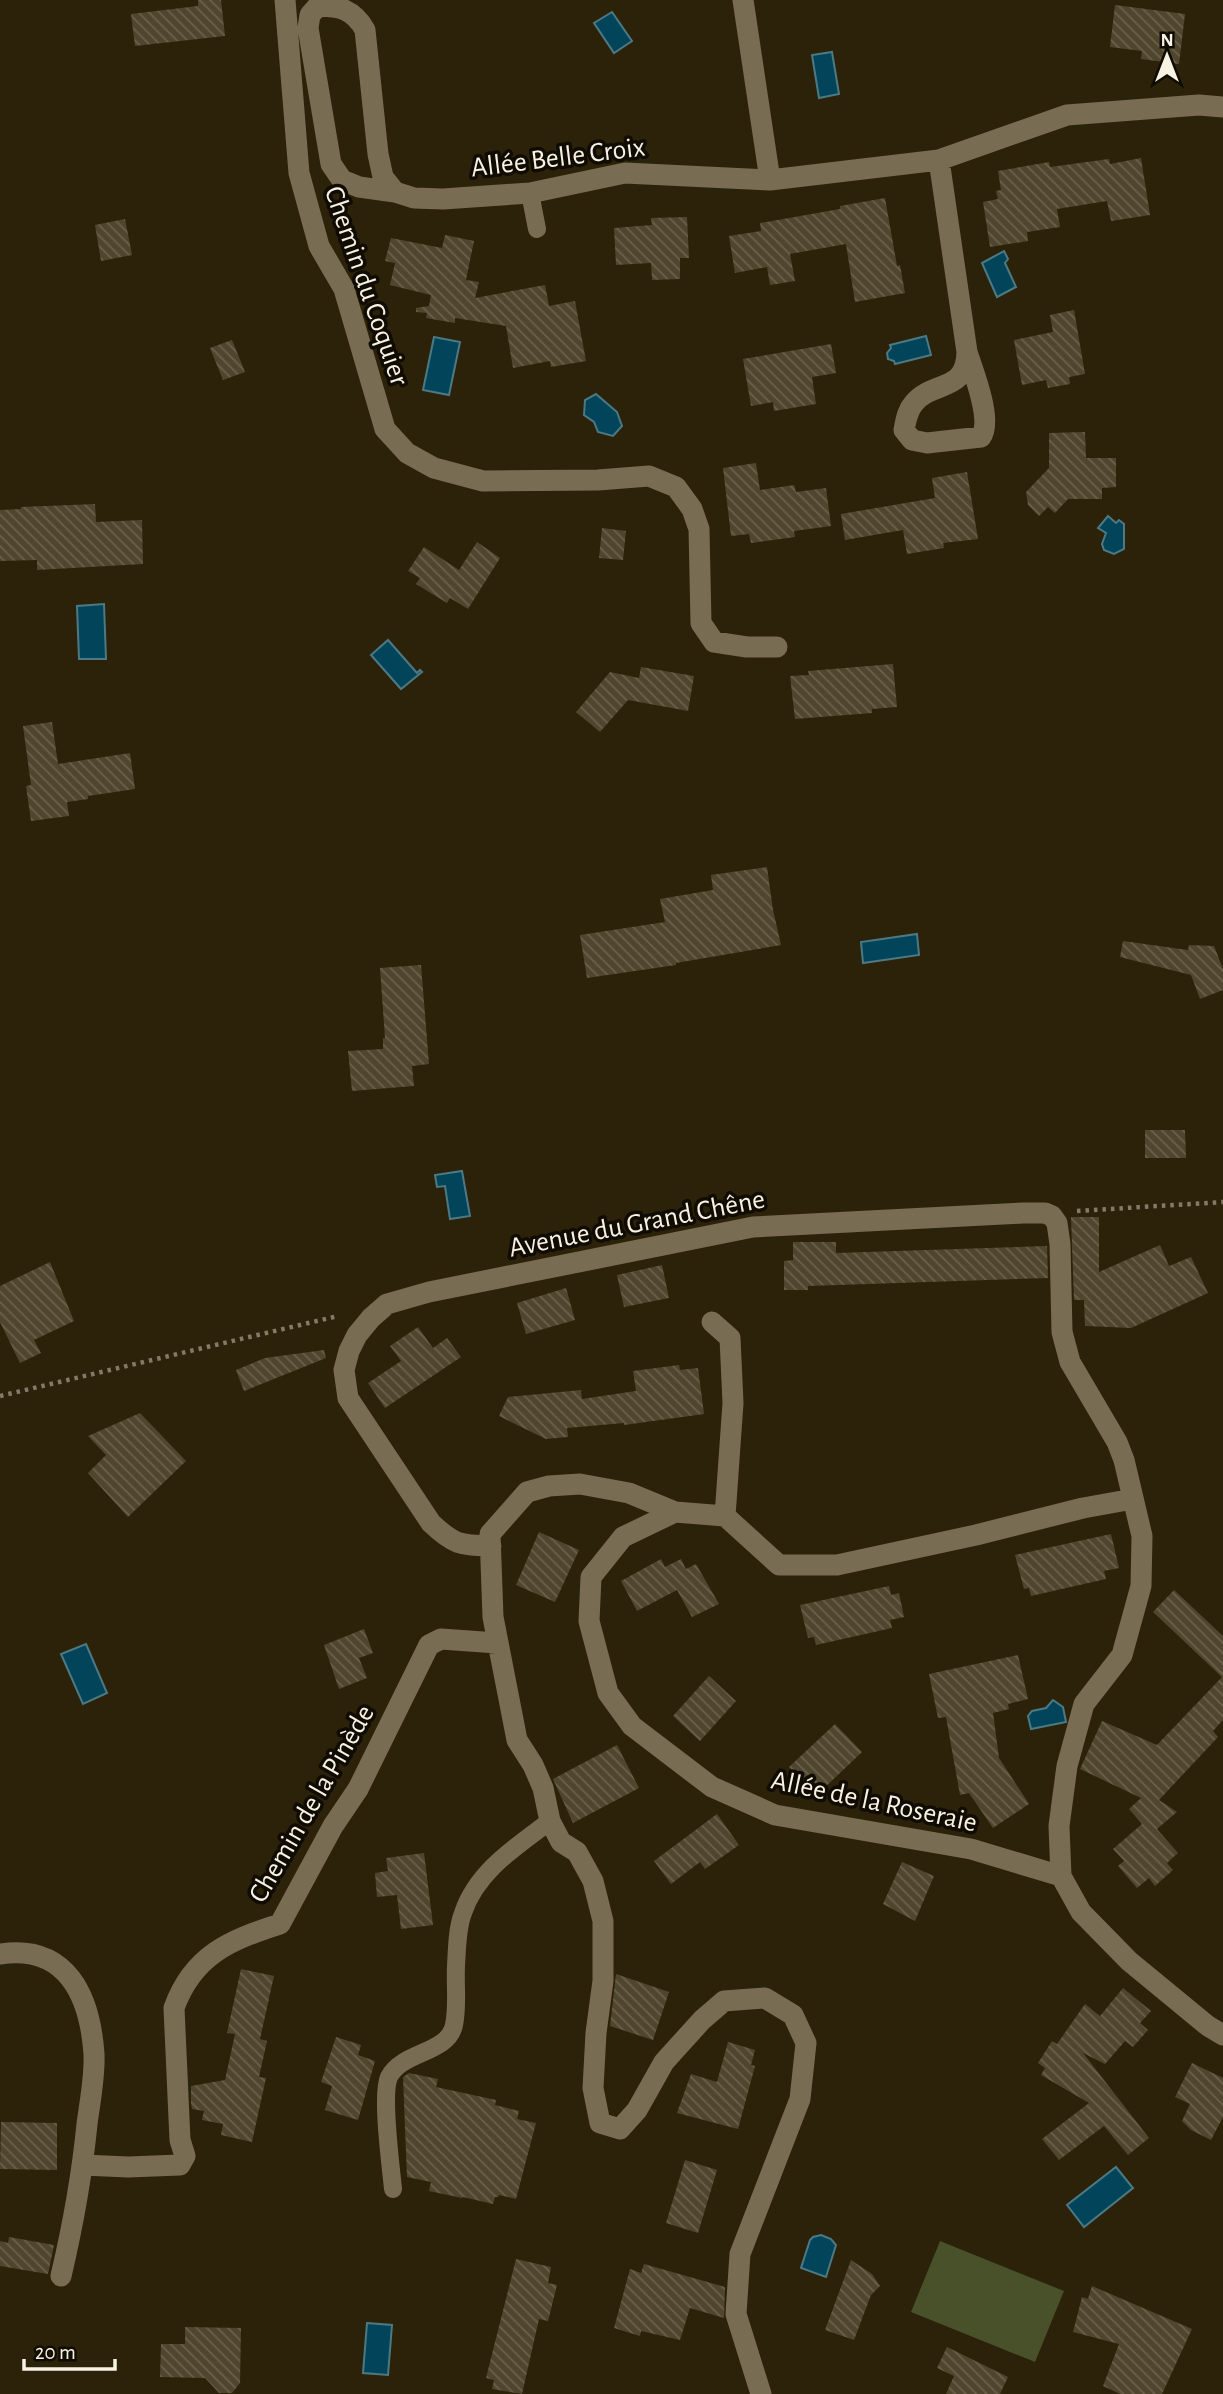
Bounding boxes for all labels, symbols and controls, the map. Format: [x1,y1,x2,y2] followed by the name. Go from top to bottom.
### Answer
[1132,21,1202,91] north arrow
[1160,31,1174,50] text: N
[469,133,647,183] street label: Allée Belle Croix
[319,183,413,389] street label: Chemin du Coquier
[507,1185,767,1263] street label: Avenue du Grand Chêne
[244,1700,380,1908] street label: Chemin de la Pinède
[768,1766,980,1838] street label: Allée de la Roseraie
[24,2328,116,2372] scale bar
[35,2342,76,2363] text: 20 m

